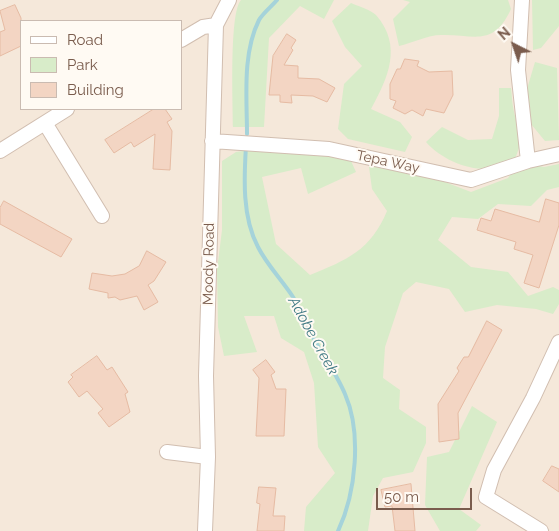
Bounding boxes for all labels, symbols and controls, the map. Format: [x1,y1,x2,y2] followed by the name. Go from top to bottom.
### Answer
[20,20,182,110] legend
[489,20,539,70] north arrow
[495,24,513,43] text: N
[67,31,103,49] text: Road
[67,56,98,74] text: Park
[67,81,124,99] text: Building
[355,147,421,177] street label: Tepa Way
[200,223,218,305] street label: Moody Road
[284,294,342,378] water label: Adobe Creek
[379,478,475,510] scale bar
[384,488,419,506] text: 50 m

